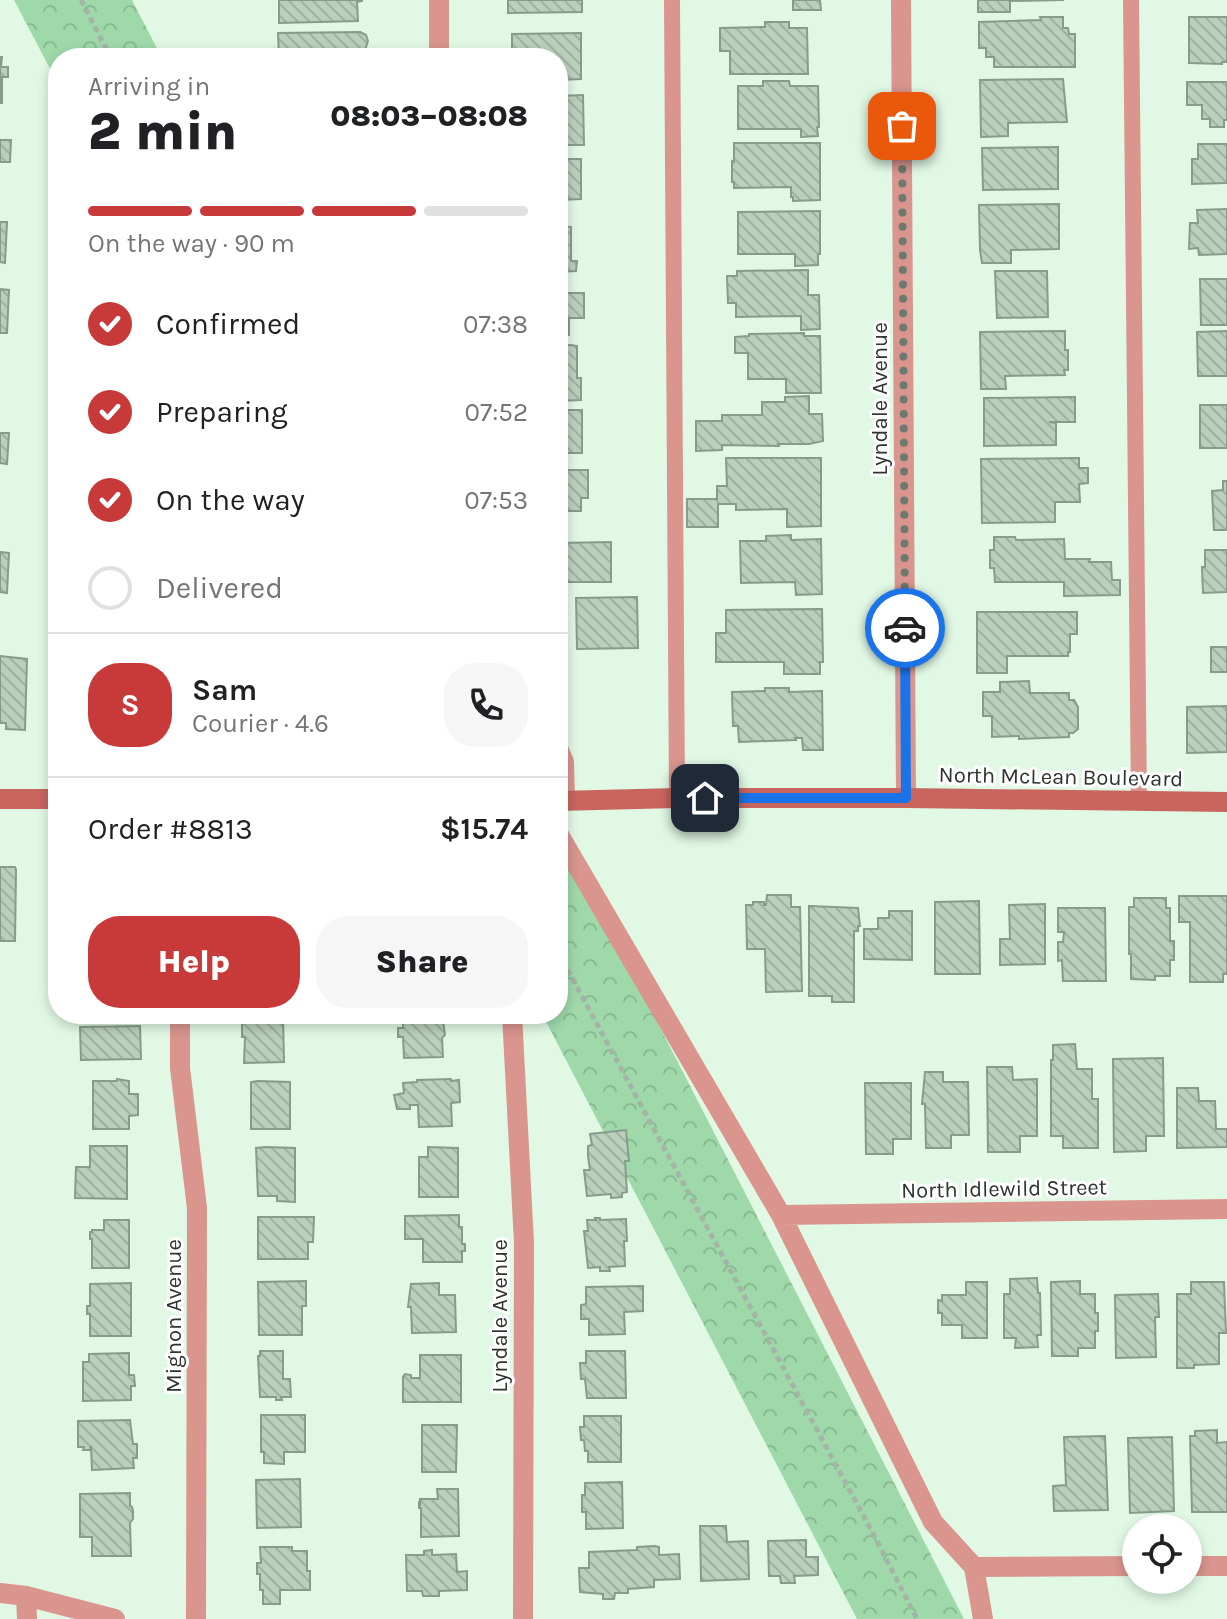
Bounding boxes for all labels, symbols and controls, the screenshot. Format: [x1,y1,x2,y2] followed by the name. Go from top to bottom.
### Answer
[88,71,210,102] text: Arriving in
[868,92,936,160] pin
[330,98,528,134] text: 08:03–08:08
[88,101,237,162] text: 2 min
[880,104,924,148] icon: bag
[88,228,295,259] text: On the way · 90 m
[88,302,132,346] icon: check
[156,306,300,342] text: Confirmed
[463,309,528,340] text: 07:38
[867,322,893,476] street label: Lyndale Avenue
[88,390,132,434] icon: check
[156,394,288,430] text: Preparing
[465,397,528,428] text: 07:52
[88,478,132,522] icon: check
[156,482,305,518] text: On the way
[464,485,528,516] text: 07:53
[156,570,283,606] text: Delivered
[865,588,945,668] courier
[883,606,927,650] icon: car
[444,663,528,747] button: phone
[192,672,257,708] text: Sam
[120,687,140,723] text: S
[192,708,329,739] text: Courier · 4.6
[938,762,1183,792] street label: North McLean Boulevard
[671,764,739,832] pin
[683,776,727,820] icon: home
[88,811,253,847] text: Order #8813
[440,811,528,847] text: $15.74
[88,916,300,1008] button: Help
[316,916,528,1008] button: Share
[901,1174,1107,1204] street label: North Idlewild Street
[161,1239,187,1393] street label: Mignon Avenue
[487,1239,513,1393] street label: Lyndale Avenue
[1122,1514,1202,1594] map controls
[1122,1514,1202,1594] button: locate

